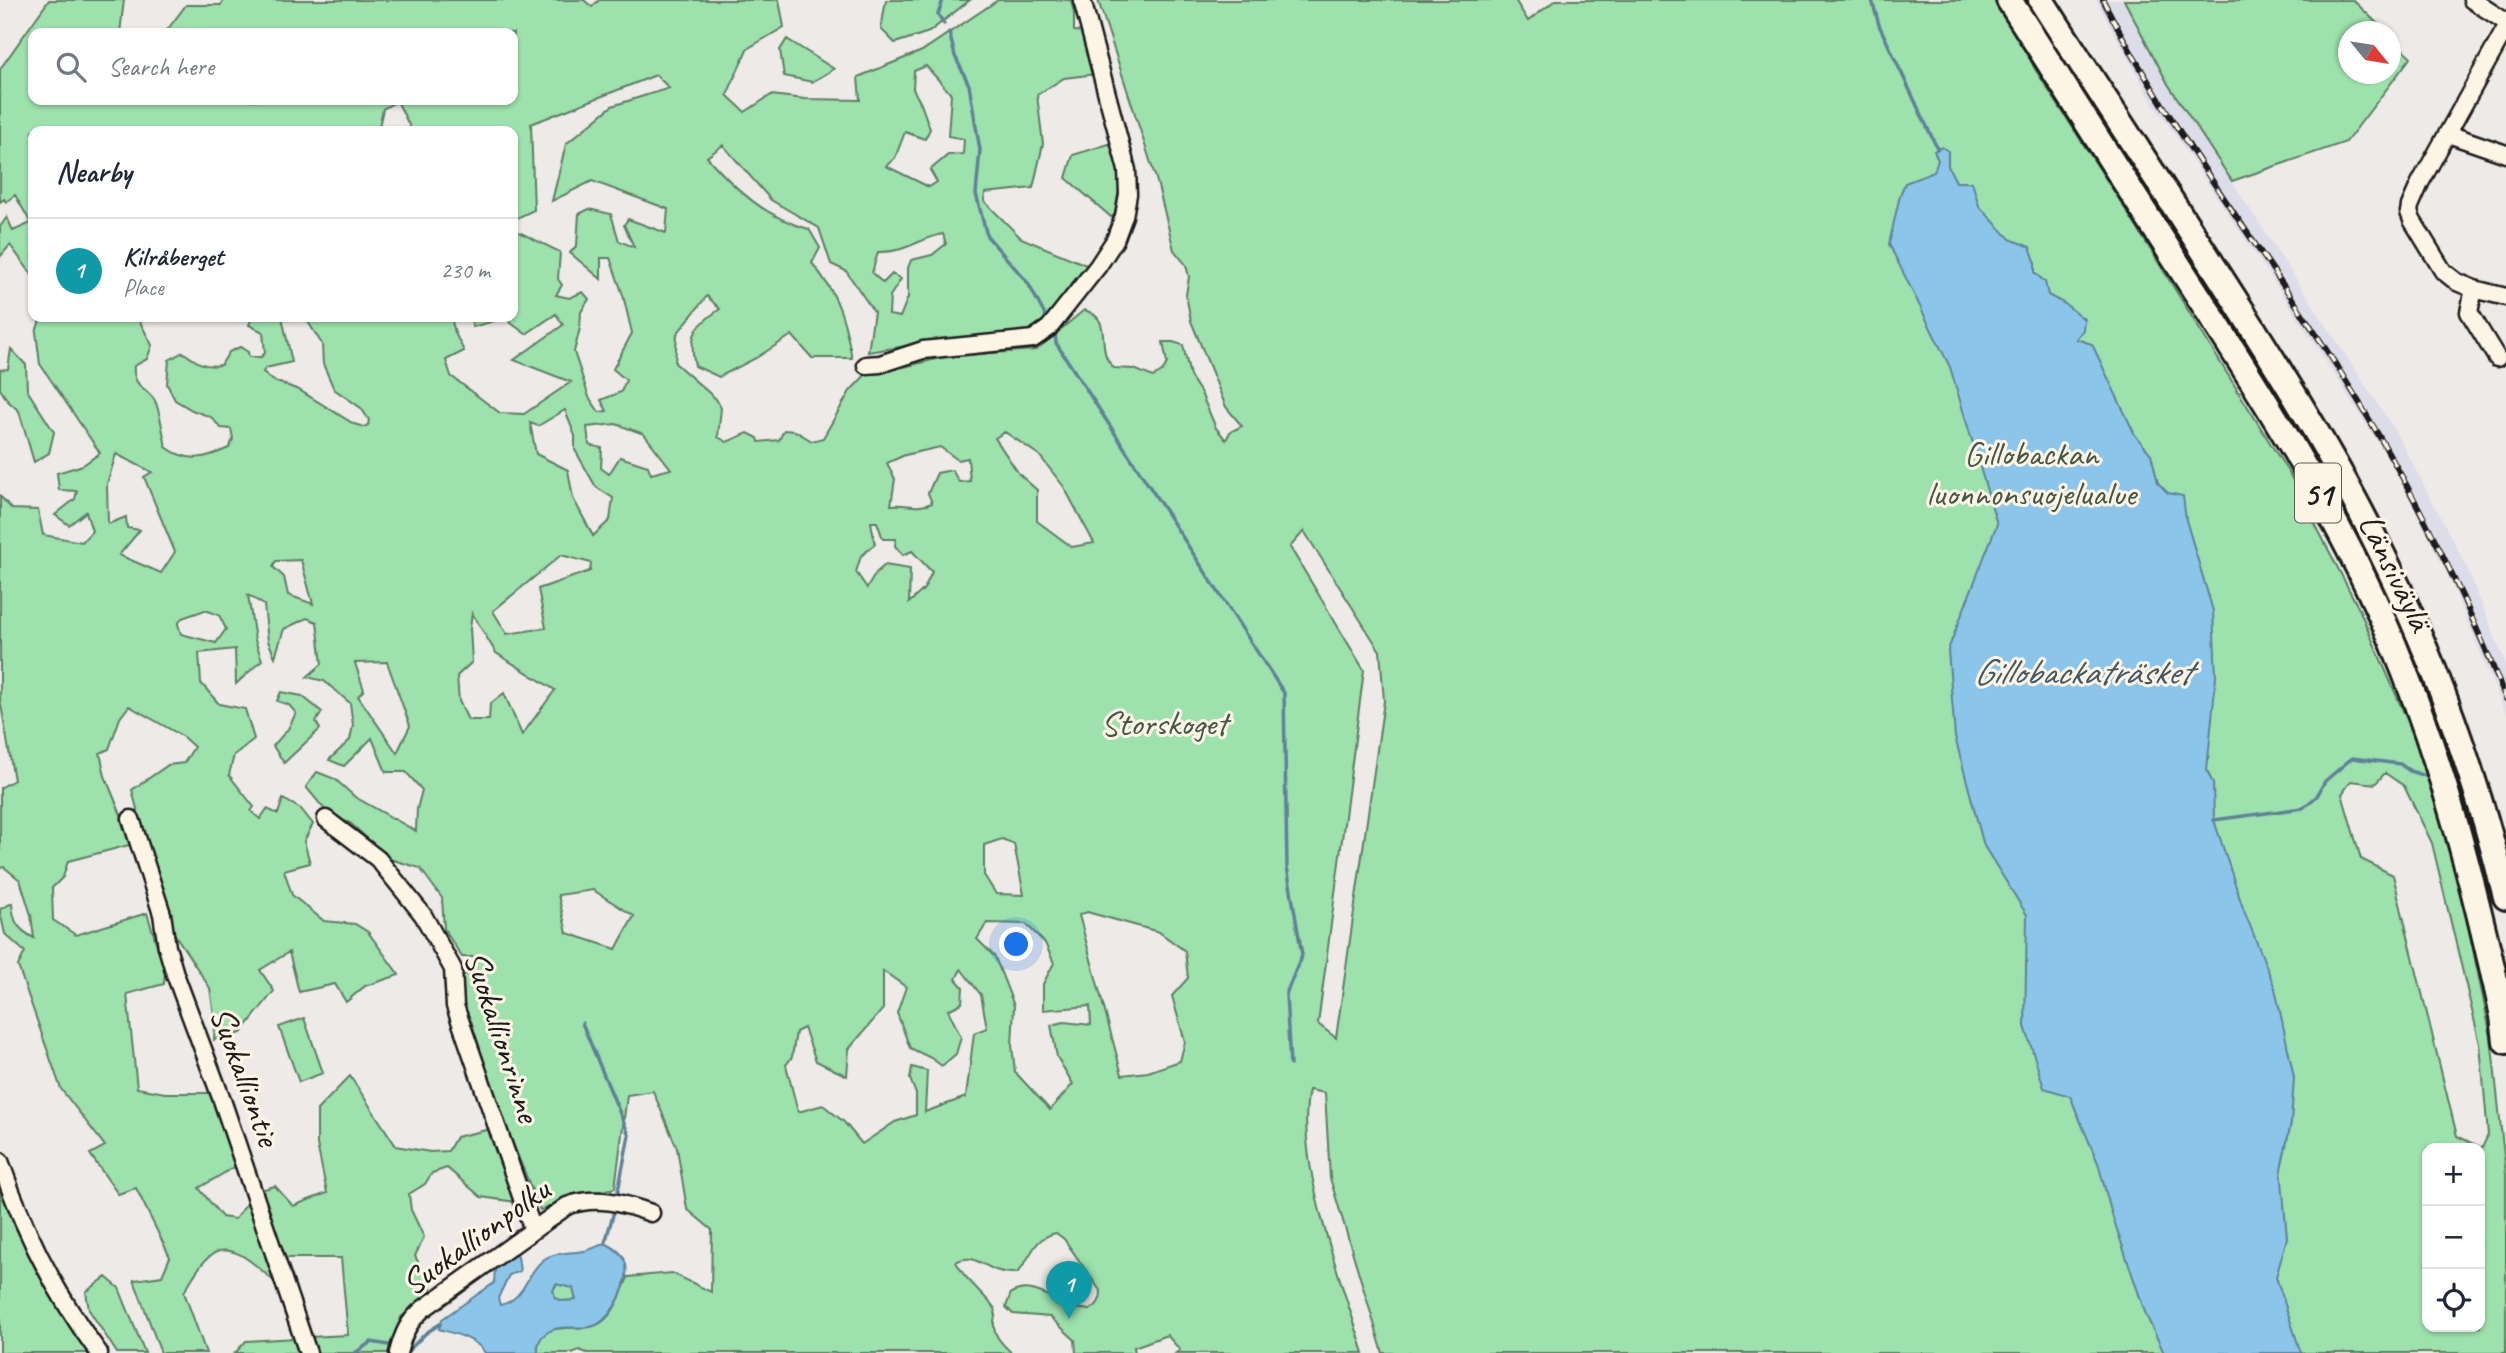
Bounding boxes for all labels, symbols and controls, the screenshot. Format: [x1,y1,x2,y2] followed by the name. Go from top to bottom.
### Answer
[2338,21,2401,84] north arrow
[28,28,518,105] search box
[52,48,90,86] icon: search
[108,50,214,83] text: Search here
[56,153,132,191] text: Nearby
[123,240,223,273] text: Kilråberget
[74,256,84,285] text: 1
[441,256,490,285] text: 230 m
[123,273,163,302] text: Place
[1926,431,2138,516] park label: Gillobackan luonnonsuojelualue
[2295,464,2341,522] road number: 51
[2348,506,2444,640] street label: Länsiväylä
[1973,648,2199,695] water label: Gillobackaträsket
[1101,701,1232,746] park label: Storskoget
[999,927,1033,961] your location
[454,945,552,1130] street label: Suokallionrinne
[200,1000,292,1154] street label: Suokalliontie
[2422,1143,2485,1332] map controls
[2422,1143,2485,1206] button: +
[392,1166,560,1305] street label: Suokallionpolku
[2422,1206,2485,1269] button: −
[1046,1261,1092,1319] pin: 1
[2422,1269,2485,1332] button: locate

